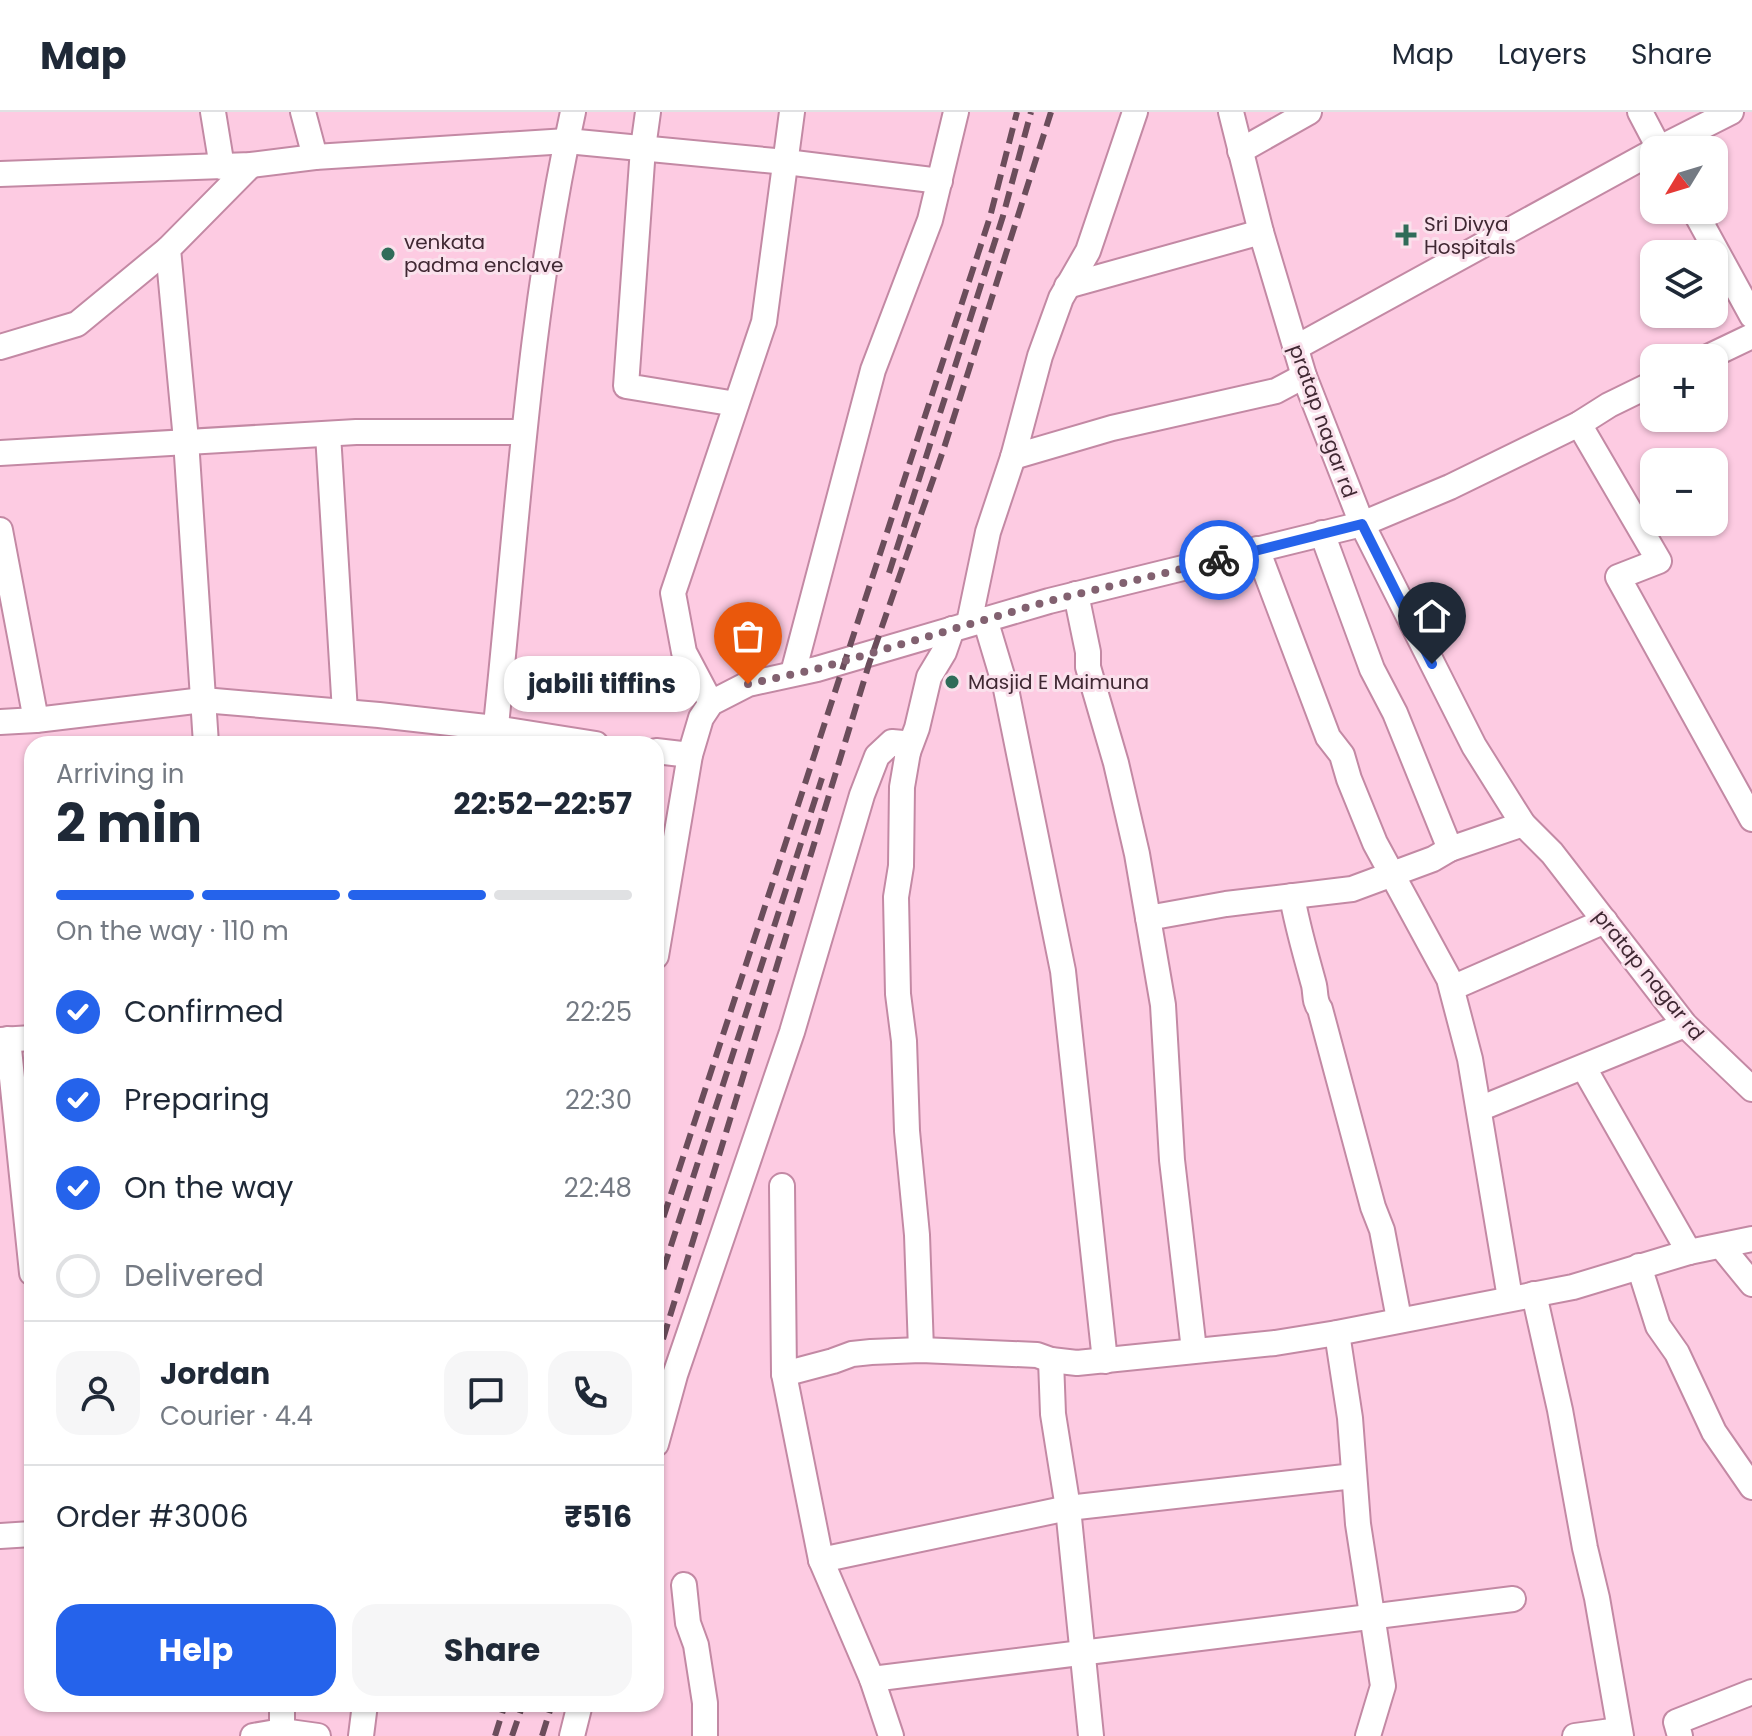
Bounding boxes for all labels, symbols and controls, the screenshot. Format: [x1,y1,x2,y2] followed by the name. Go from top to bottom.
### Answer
[40,29,127,82] text: Map
[1392,35,1454,74] text: Map
[1498,35,1587,74] text: Layers
[1631,35,1712,74] text: Share
[1640,136,1728,224] north arrow
[1640,136,1728,536] map controls
[1424,210,1516,261] place label: Sri Divya Hospitals
[1395,224,1417,246] marker: Sri Divya Hospitals
[404,228,563,279] place label: venkata padma enclave
[1640,240,1728,328] button: layers
[379,245,397,263] marker: venkata padma enclave
[1282,340,1364,502] street label: pratap nagar rd
[1640,344,1728,432] button: +
[1640,448,1728,536] button: −
[1179,520,1259,600] courier
[1197,538,1241,582] icon: bike
[1398,582,1466,664] pin
[1410,594,1454,638] icon: home
[714,602,782,684] pin
[726,614,770,658] icon: bag
[504,656,700,712] callout: jabili tiffins
[528,666,676,702] text: jabili tiffins
[968,668,1149,696] place label: Masjid E Maimuna
[943,673,961,691] marker: Masjid E Maimuna
[56,756,185,792] text: Arriving in
[453,782,632,825] text: 22:52–22:57
[56,787,202,860] text: 2 min
[1587,904,1711,1046] street label: pratap nagar rd
[56,913,289,949] text: On the way · 110 m
[56,990,100,1034] icon: check
[124,990,284,1033] text: Confirmed
[565,994,632,1030] text: 22:25
[56,1078,100,1122] icon: check
[124,1078,270,1121] text: Preparing
[565,1082,632,1118] text: 22:30
[56,1166,100,1210] icon: check
[124,1166,293,1209] text: On the way
[564,1170,632,1206] text: 22:48
[124,1254,264,1297] text: Delivered
[56,1351,140,1435] button: person
[444,1351,528,1435] button: chat
[548,1351,632,1435] button: phone
[160,1352,270,1395] text: Jordan
[160,1398,313,1434] text: Courier · 4.4
[56,1495,248,1538] text: Order #3006
[564,1495,632,1538] text: ₹516
[56,1604,336,1696] button: Help
[352,1604,632,1696] button: Share

